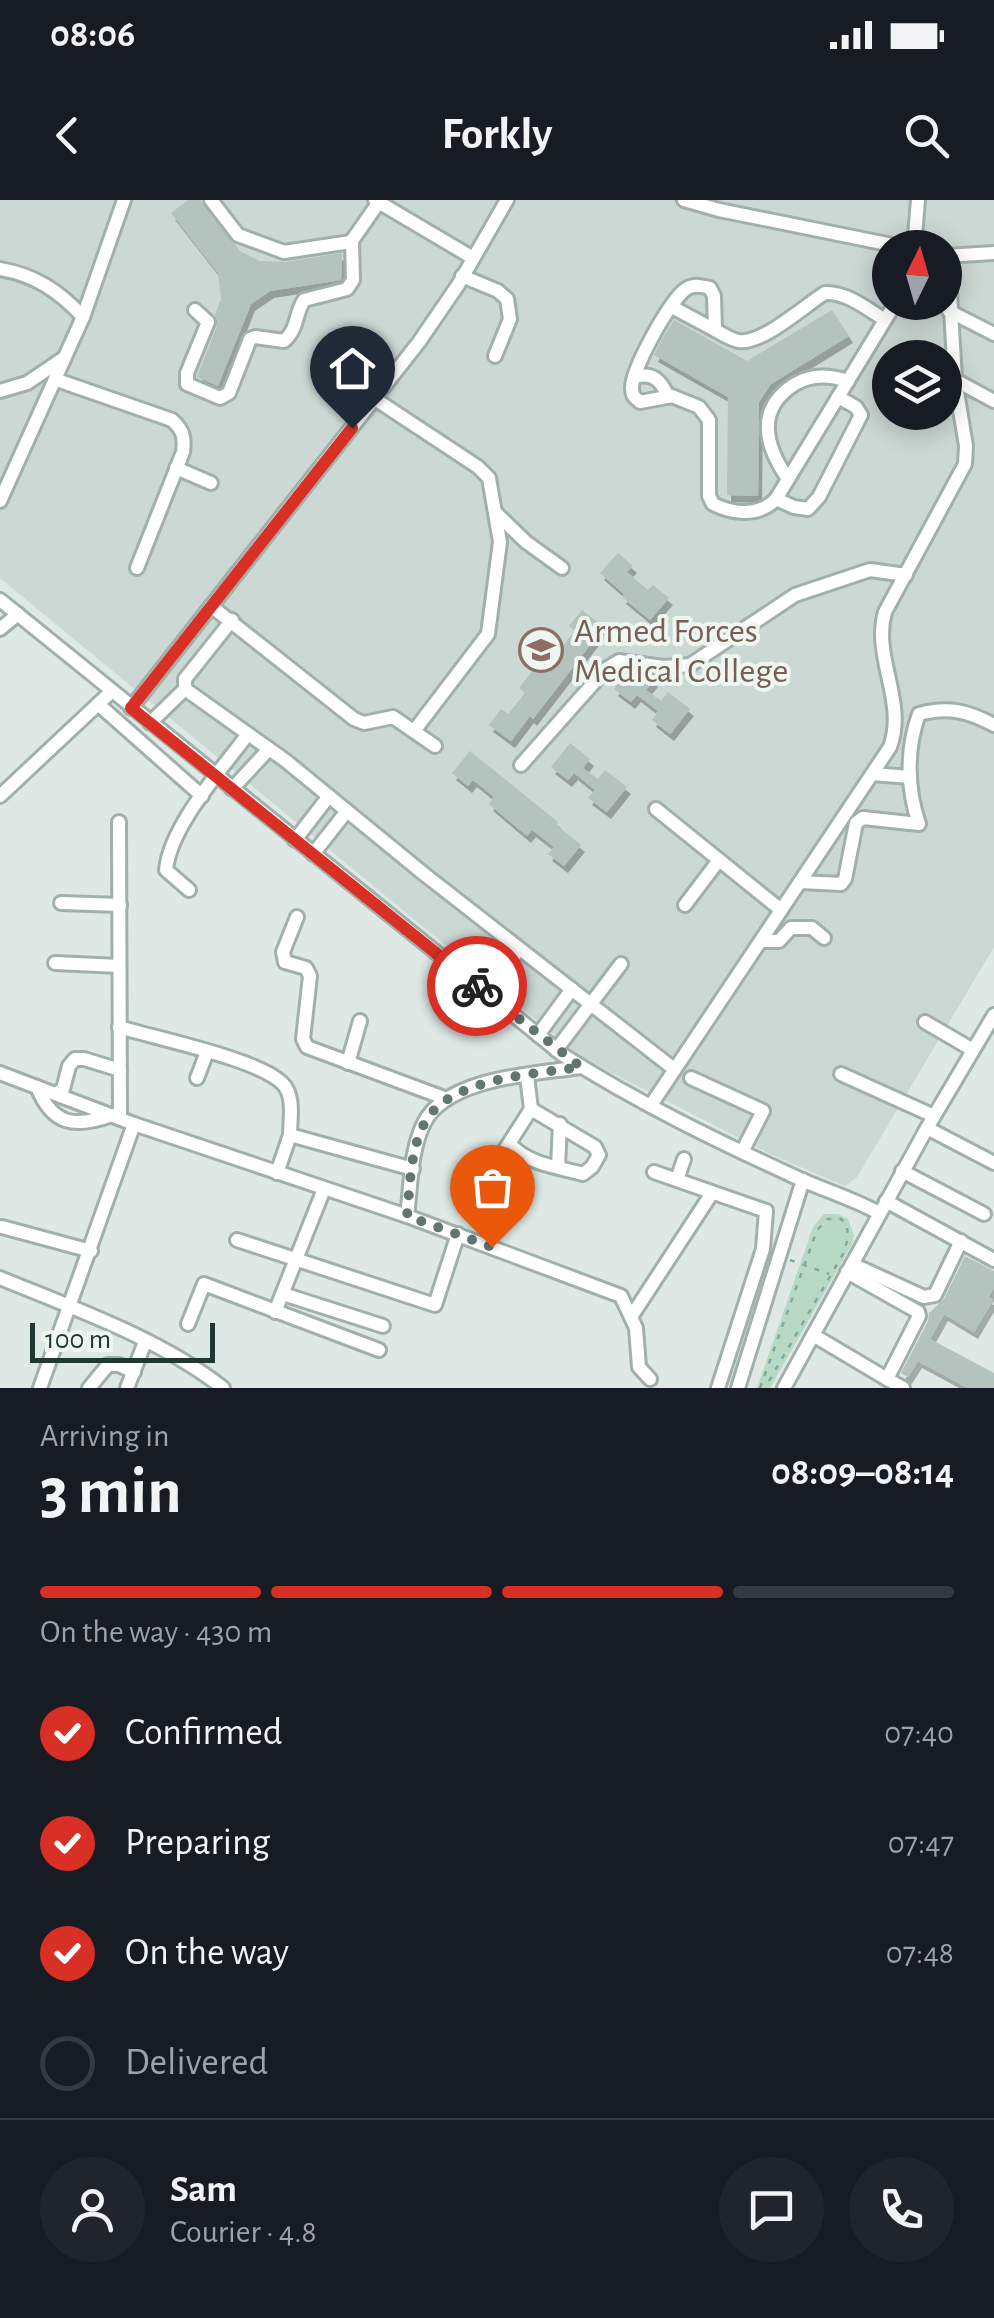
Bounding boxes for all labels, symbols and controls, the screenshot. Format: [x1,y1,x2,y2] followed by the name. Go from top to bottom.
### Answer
[50,16,135,54] text: 08:06
[40,108,95,163] icon: back
[899,108,954,163] icon: search
[442,112,552,157] text: Forkly
[872,230,962,320] north arrow
[872,230,962,430] map controls
[310,326,395,429] pin
[872,340,962,430] button: layers
[325,341,380,396] icon: home
[574,614,788,689] place label: Armed Forces Medical College
[518,627,564,673] school or university icon: Armed Forces Medical College
[427,936,527,1036] courier
[450,959,505,1014] icon: bike
[450,1145,535,1248] pin
[465,1160,520,1215] icon: bag
[30,1318,215,1362] scale bar
[45,1326,111,1354] text: 100 m
[40,1420,169,1452] text: Arriving in
[771,1454,954,1492] text: 08:09–08:14
[40,1460,182,1525] text: 3 min
[40,1616,272,1648] text: On the way · 430 m
[40,1706,95,1761] icon: check
[125,1714,282,1752] text: Confirmed
[884,1717,954,1749] text: 07:40
[40,1816,95,1871] icon: check
[125,1824,270,1862] text: Preparing
[888,1827,954,1859] text: 07:47
[40,1926,95,1981] icon: check
[125,1934,289,1972] text: On the way
[886,1937,954,1969] text: 07:48
[125,2044,268,2082] text: Delivered
[40,2157,145,2262] button: person
[719,2157,824,2262] button: chat
[849,2157,954,2262] button: phone
[170,2171,237,2209] text: Sam
[170,2216,317,2248] text: Courier · 4.8

